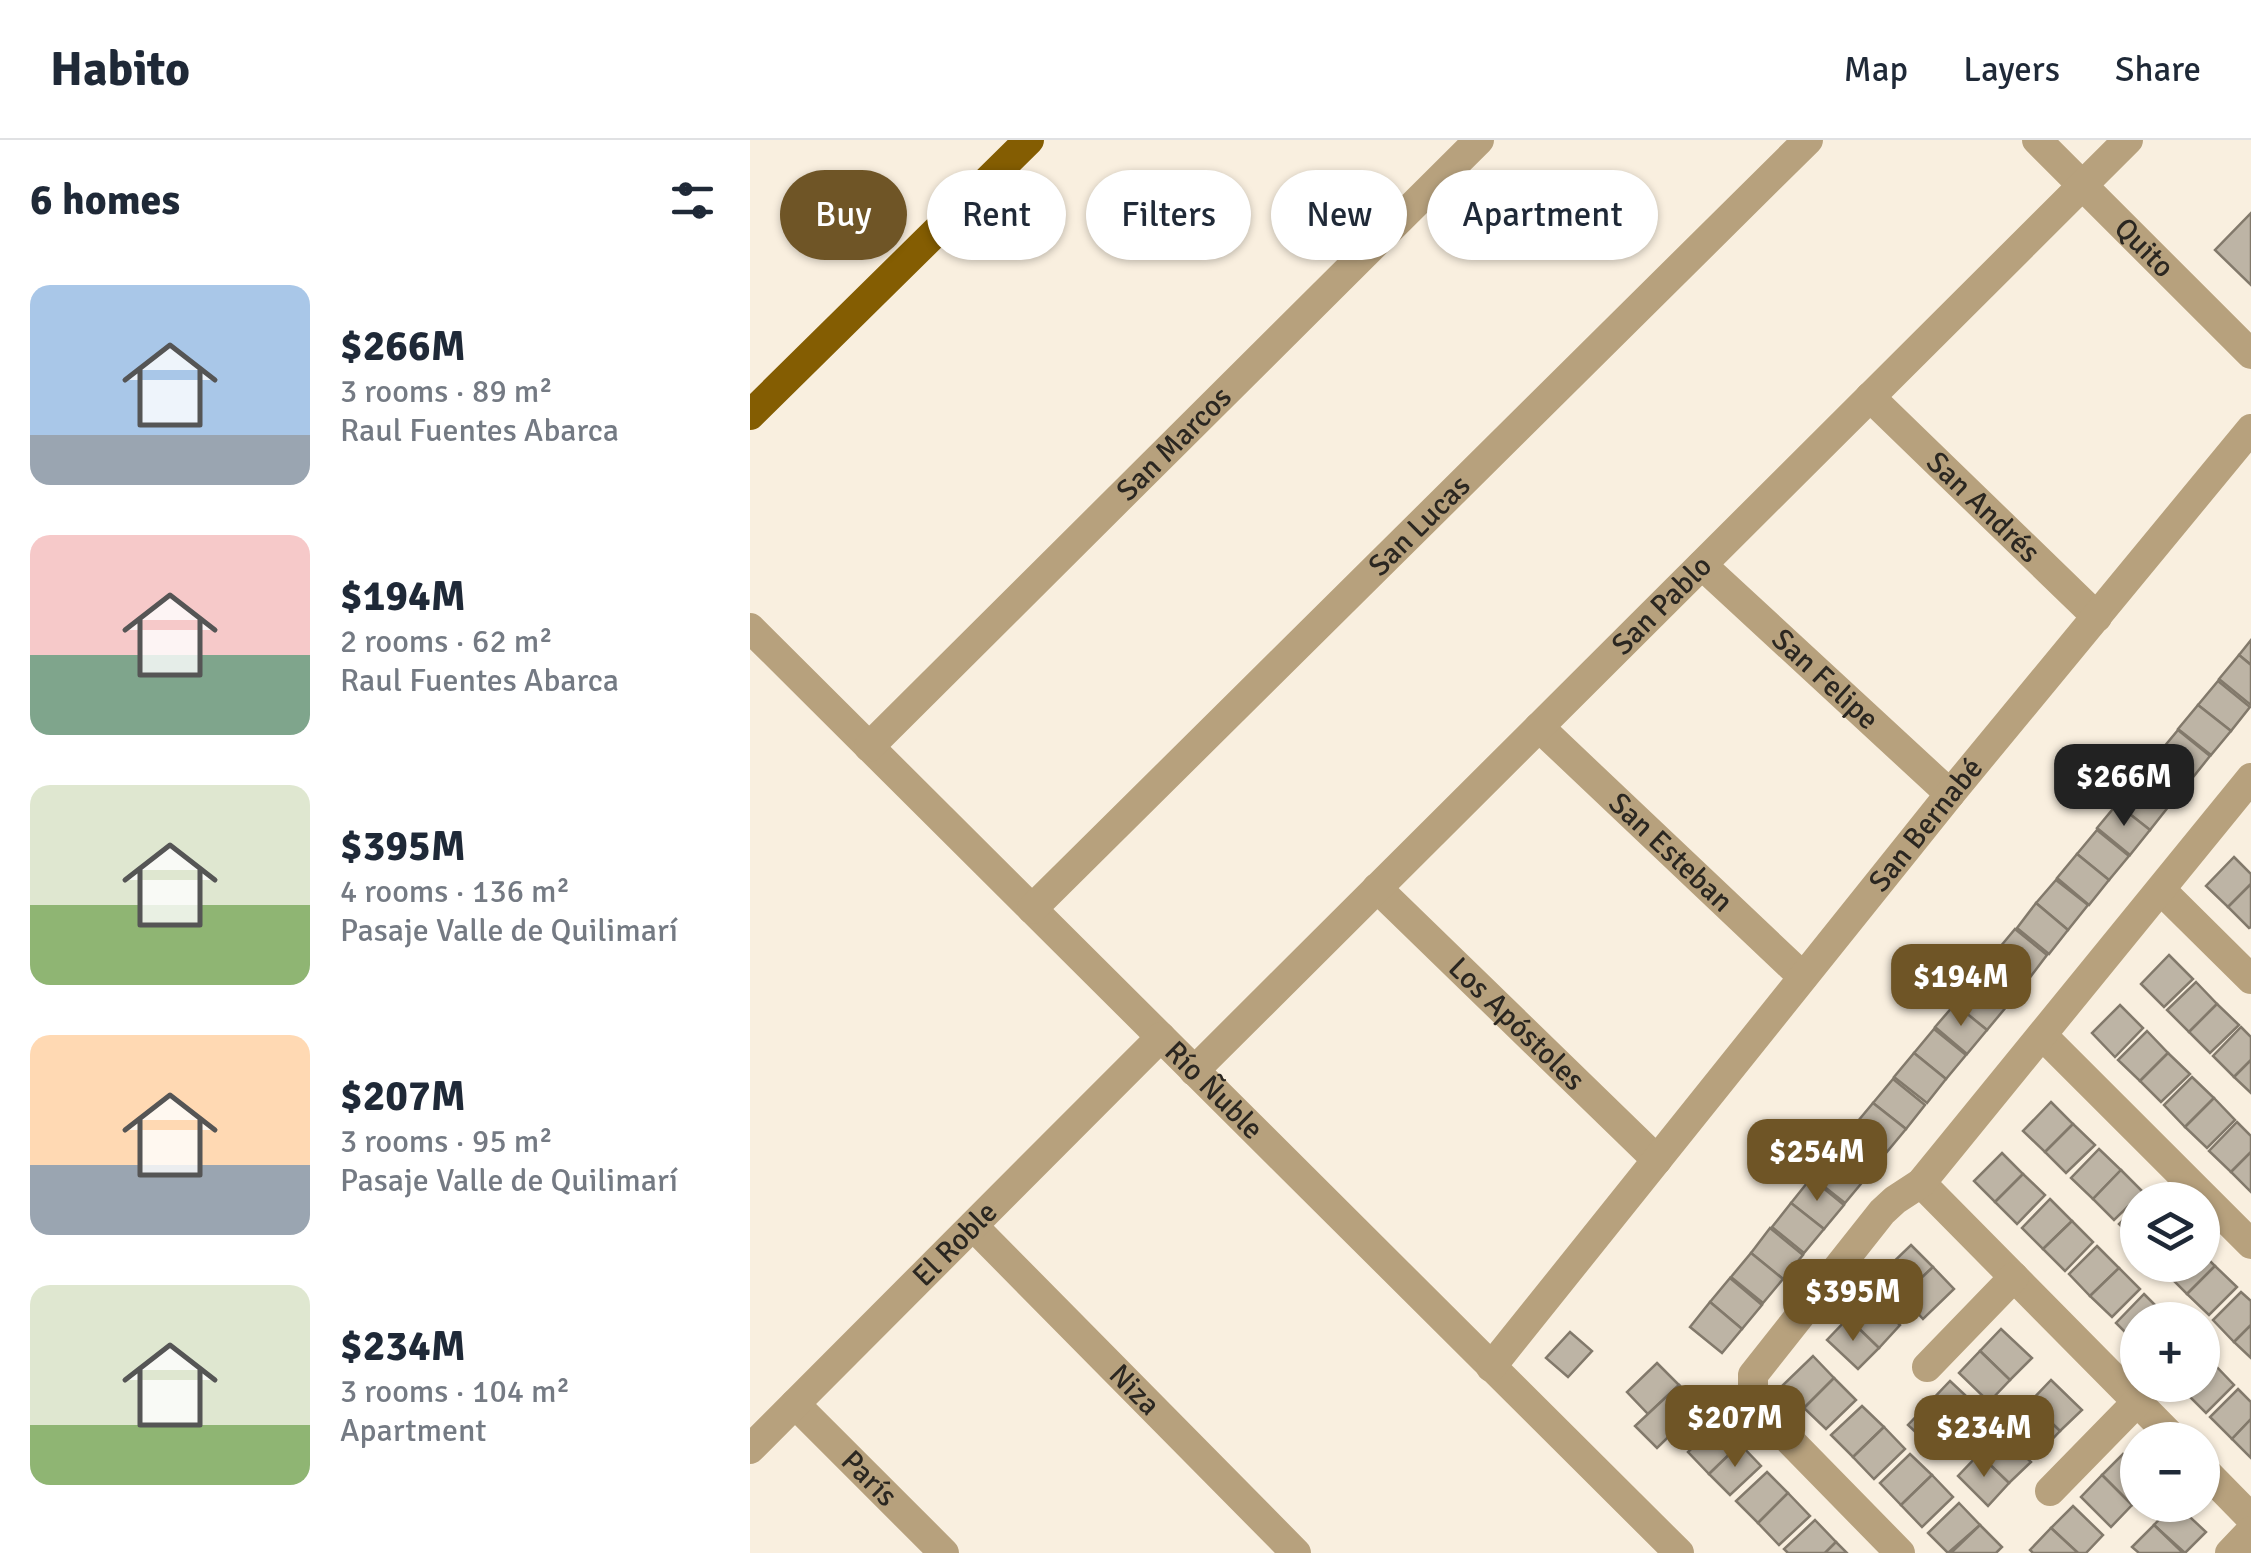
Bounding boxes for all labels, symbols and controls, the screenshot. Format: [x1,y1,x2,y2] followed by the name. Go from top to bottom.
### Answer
[50,40,190,99] text: Habito
[1844,48,1908,91] text: Map
[1963,48,2060,91] text: Layers
[2115,48,2201,91] text: Share
[780,170,907,260] chip: Buy
[927,170,1066,260] chip: Rent
[1086,170,1251,260] chip: Filters
[1271,170,1407,260] chip: New
[1427,170,1658,260] chip: Apartment
[665,173,720,228] icon: filters
[30,175,180,226] text: 6 homes
[2107,210,2182,285] street label: Quito
[340,321,466,372] text: $266M
[110,325,230,445] icon: home
[340,372,553,411] text: 3 rooms · 89 m²
[1108,379,1239,509] street label: San Marcos
[340,411,619,450] text: Raul Fuentes Abarca
[1919,444,2048,570] street label: San Andrés
[1360,467,1478,584] street label: San Lucas
[1604,547,1719,663] street label: San Pablo
[340,571,466,622] text: $194M
[110,575,230,695] icon: home
[1764,620,1887,737] street label: San Felipe
[340,622,553,661] text: 2 rooms · 62 m²
[340,661,619,700] text: Raul Fuentes Abarca
[2054,744,2194,829] pin: $266M
[1861,750,1991,899] street label: San Bernabé
[2076,757,2172,796] text: $266M
[1601,785,1741,920] street label: San Esteban
[340,821,466,872] text: $395M
[110,825,230,945] icon: home
[340,872,570,911] text: 4 rooms · 136 m²
[340,911,678,950] text: Pasaje Valle de Quilimarí
[1891,944,2031,1029] pin: $194M
[1441,949,1593,1098] street label: Los Apóstoles
[1913,957,2009,996] text: $194M
[1157,1033,1271,1147] street label: Río Ñuble
[340,1071,466,1122] text: $207M
[110,1075,230,1195] icon: home
[1747,1119,1887,1204] pin: $254M
[340,1122,553,1161] text: 3 rooms · 95 m²
[1769,1132,1865,1171] text: $254M
[340,1161,678,1200] text: Pasaje Valle de Quilimarí
[2120,1182,2220,1522] map controls
[2120,1182,2220,1282] button: layers
[905,1193,1005,1294] street label: El Roble
[1783,1259,1923,1344] pin: $395M
[1805,1272,1901,1311] text: $395M
[2120,1302,2220,1402] button: +
[340,1321,466,1372] text: $234M
[110,1325,230,1445] icon: home
[1101,1356,1168,1423] street label: Niza
[340,1372,570,1411] text: 3 rooms · 104 m²
[1665,1385,1805,1470] pin: $207M
[1914,1395,2054,1480] pin: $234M
[1687,1398,1783,1437] text: $207M
[1936,1408,2032,1447] text: $234M
[340,1411,487,1450] text: Apartment
[2120,1422,2220,1522] button: −
[833,1442,905,1514] street label: París

